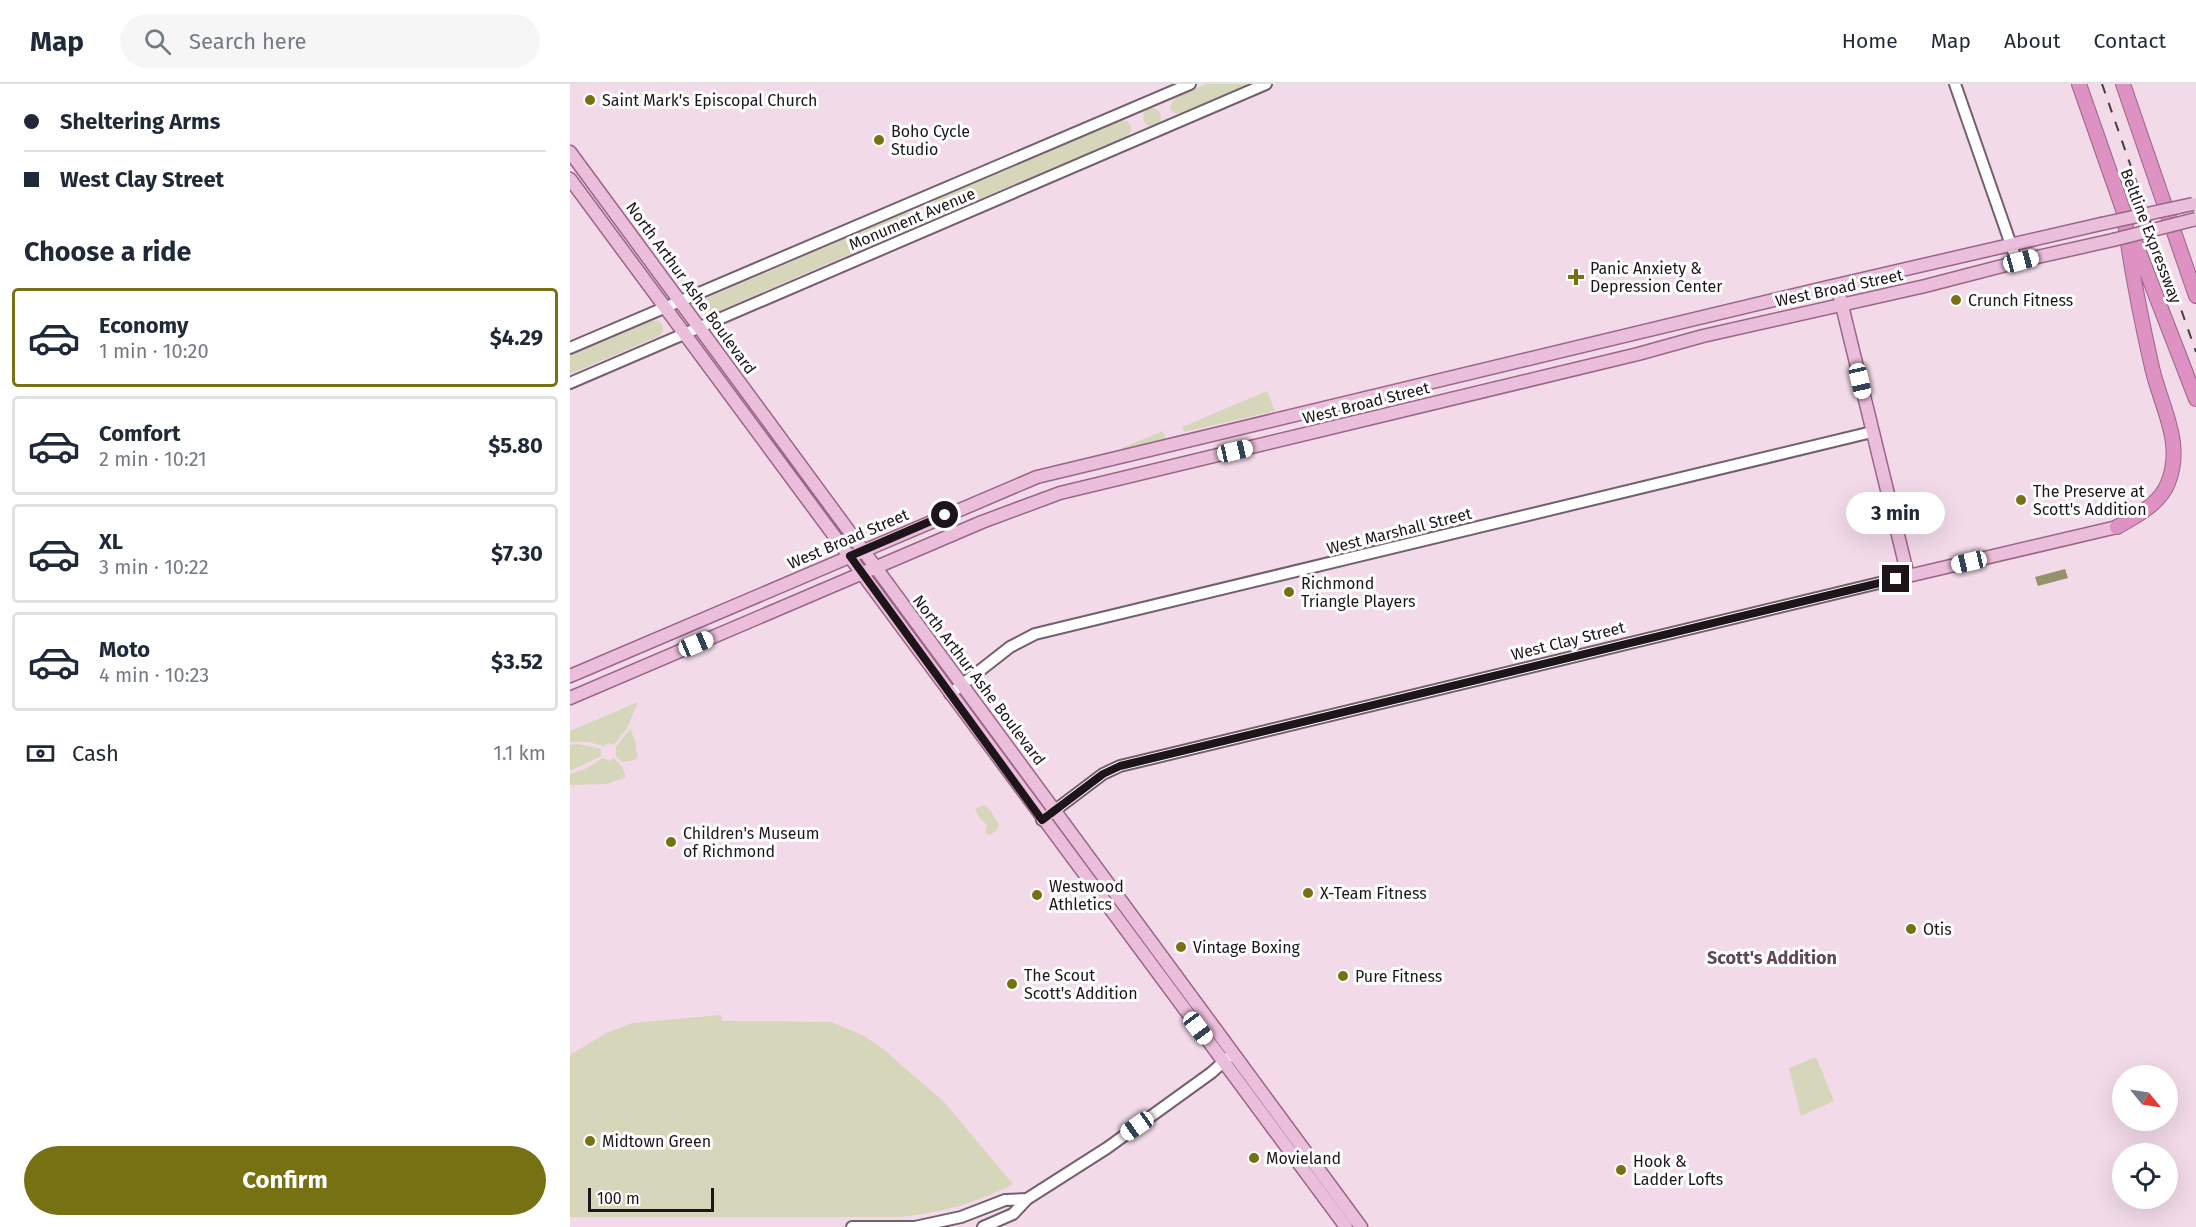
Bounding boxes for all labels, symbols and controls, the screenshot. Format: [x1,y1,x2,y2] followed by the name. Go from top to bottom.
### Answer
[120,14,540,68] search box
[30,25,84,58] text: Map
[141,25,174,58] icon: search
[189,28,307,55] text: Search here
[1842,28,1898,54] text: Home
[1931,28,1971,54] text: Map
[2004,28,2061,54] text: About
[2094,28,2166,54] text: Contact
[602,91,818,110] place label: Saint Mark's Episcopal Church
[583,93,597,107] marker: Saint Mark's Episcopal Church
[60,108,220,135] text: Sheltering Arms
[891,122,970,159] place label: Boho Cycle Studio
[872,133,886,147] marker: Boho Cycle Studio
[60,166,224,193] text: West Clay Street
[2117,166,2186,306] street label: Beltline Expressway
[846,184,978,254] street label: Monument Avenue
[622,198,760,378] street label: North Arthur Ashe Boulevard
[24,236,191,268] text: Choose a ride
[2001,248,2041,274] car
[1590,259,1723,296] place label: Panic Anxiety & Depression Center
[1774,265,1905,311] street label: West Broad Street
[1567,268,1585,286] marker: Panic Anxiety & Depression Center
[1968,291,2073,310] place label: Crunch Fitness
[1949,293,1963,307] marker: Crunch Fitness
[27,311,81,365] icon: car
[99,312,188,339] text: Economy
[490,324,543,351] text: $4.29
[99,339,209,363] text: 1 min · 10:20
[1847,361,1873,401] car
[1301,378,1431,428] street label: West Broad Street
[27,419,81,473] icon: car
[99,420,180,447] text: Comfort
[488,432,543,459] text: $5.80
[1215,438,1255,464] car
[99,447,207,471] text: 2 min · 10:21
[2033,482,2147,519] place label: The Preserve at Scott's Addition
[1846,492,1946,534] callout: 3 min
[2014,493,2028,507] marker: The Preserve at Scott's Addition
[931,501,958,528] route start
[1871,501,1920,525] text: 3 min
[1325,504,1474,558] street label: West Marshall Street
[785,505,912,573] street label: West Broad Street
[27,527,81,581] icon: car
[99,528,123,555] text: XL
[491,540,543,567] text: $7.30
[1949,549,1989,575] car
[99,555,209,579] text: 3 min · 10:22
[1882,565,1909,592] route end
[1301,574,1416,611] place label: Richmond Triangle Players
[1282,585,1296,599] marker: Richmond Triangle Players
[909,591,1049,769] street label: North Arthur Ashe Boulevard
[1509,618,1627,664] street label: West Clay Street
[676,629,716,659] car
[27,635,81,689] icon: car
[99,636,150,663] text: Moto
[491,648,543,675] text: $3.52
[99,663,209,687] text: 4 min · 10:23
[24,737,57,770] icon: cash
[72,740,119,767] text: Cash
[493,741,546,765] text: 1.1 km
[683,824,820,861] place label: Children's Museum of Richmond
[664,835,678,849] marker: Children's Museum of Richmond
[1049,877,1124,914] place label: Westwood Athletics
[1320,884,1427,903] place label: X-Team Fitness
[1301,886,1315,900] marker: X-Team Fitness
[1030,888,1044,902] marker: Westwood Athletics
[1923,920,1952,939] place label: Otis
[1904,922,1918,936] marker: Otis
[1193,938,1301,957] place label: Vintage Boxing
[1174,940,1188,954] marker: Vintage Boxing
[1707,947,1837,969] district label: Scott's Addition
[1024,966,1138,1003] place label: The Scout Scott's Addition
[1355,967,1442,986] place label: Pure Fitness
[1336,969,1350,983] marker: Pure Fitness
[1005,977,1019,991] marker: The Scout Scott's Addition
[1180,1008,1216,1048] car
[2112,1065,2178,1131] north arrow
[2112,1065,2178,1209] map controls
[1117,1108,1157,1144] car
[602,1132,711,1151] place label: Midtown Green
[583,1134,597,1148] marker: Midtown Green
[2112,1143,2178,1209] button: locate
[24,1146,546,1215] button: Confirm
[1266,1149,1341,1168] place label: Movieland
[1247,1151,1261,1165] marker: Movieland
[1633,1152,1723,1189] place label: Hook & Ladder Lofts
[1614,1163,1628,1177] marker: Hook & Ladder Lofts
[588,1185,714,1212] scale bar
[597,1189,640,1208] text: 100 m

